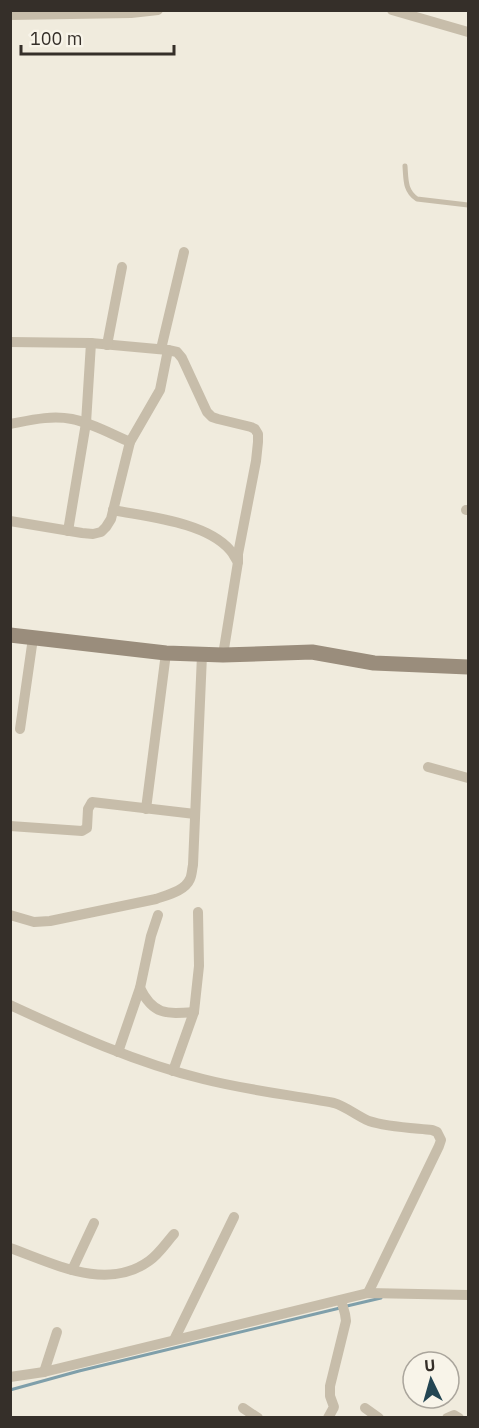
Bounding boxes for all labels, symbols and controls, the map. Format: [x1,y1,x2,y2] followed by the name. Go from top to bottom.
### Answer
[21,18,174,56] scale bar
[30,27,82,50] text: 100 m
[401,1350,461,1410] north arrow
[423,1355,436,1376] text: U

